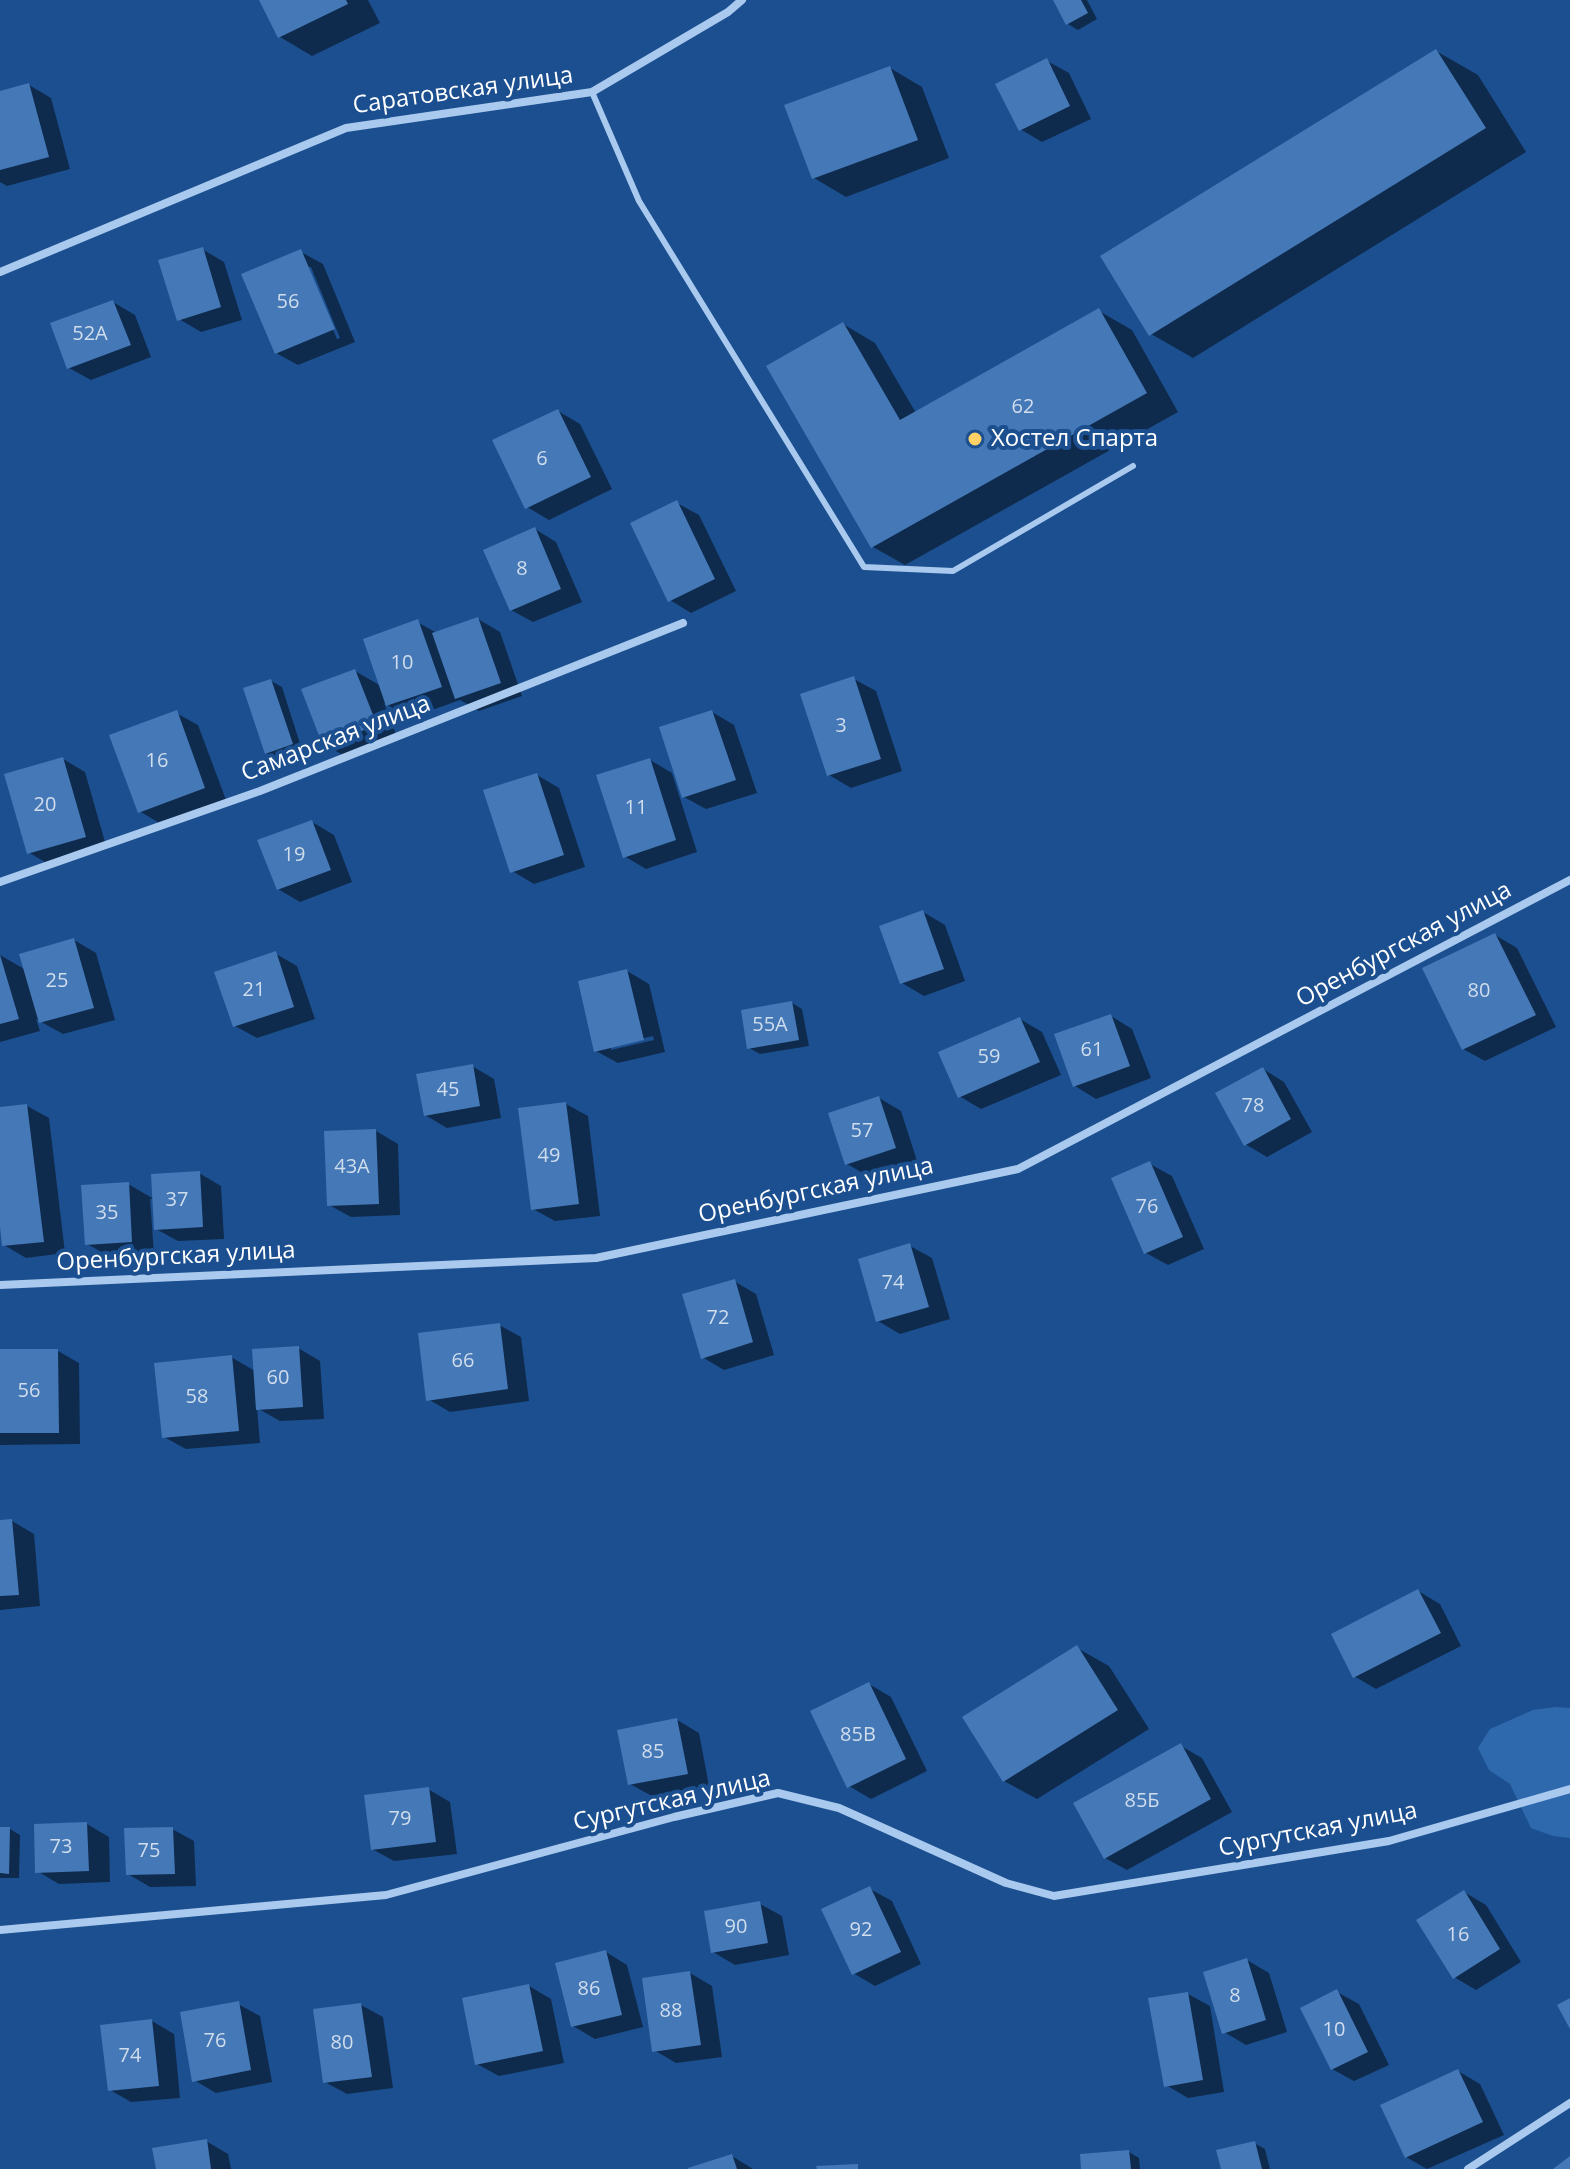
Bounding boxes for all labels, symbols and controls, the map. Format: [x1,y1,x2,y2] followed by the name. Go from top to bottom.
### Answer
[351,61,575,121] street label: Саратовская улица
[277,290,299,314] house number: 56
[72,322,108,346] house number: 52А
[1012,395,1034,419] house number: 62
[991,425,1158,453] place label: Хостел Спарта
[966,430,984,448] marker: Хостел Спарта
[536,447,548,471] house number: 6
[516,557,528,581] house number: 8
[391,651,413,675] house number: 10
[237,690,435,788] street label: Самарская улица
[835,714,847,738] house number: 3
[146,749,168,773] house number: 16
[34,793,56,817] house number: 20
[625,796,647,820] house number: 11
[283,843,305,867] house number: 19
[1292,876,1516,1014] street label: Оренбургская улица
[46,969,68,993] house number: 25
[243,978,265,1002] house number: 21
[1468,979,1490,1003] house number: 80
[752,1013,788,1037] house number: 55А
[1081,1038,1103,1062] house number: 61
[978,1045,1000,1069] house number: 59
[437,1078,459,1102] house number: 45
[1242,1094,1264,1118] house number: 78
[851,1119,873,1143] house number: 57
[538,1144,560,1168] house number: 49
[696,1152,936,1230] street label: Оренбургская улица
[334,1155,370,1179] house number: 43А
[166,1188,188,1212] house number: 37
[1136,1195,1158,1219] house number: 76
[96,1201,118,1225] house number: 35
[56,1236,296,1278] street label: Оренбургская улица
[882,1271,904,1295] house number: 74
[707,1306,729,1330] house number: 72
[452,1349,474,1373] house number: 66
[267,1366,289,1390] house number: 60
[18,1379,40,1403] house number: 56
[186,1385,208,1409] house number: 58
[840,1723,876,1747] house number: 85В
[642,1740,664,1764] house number: 85
[571,1764,773,1838] street label: Сургутская улица
[1124,1789,1160,1813] house number: 85Б
[1216,1797,1420,1863] street label: Сургутская улица
[389,1807,411,1831] house number: 79
[50,1835,72,1859] house number: 73
[138,1839,160,1863] house number: 75
[725,1915,747,1939] house number: 90
[850,1918,872,1942] house number: 92
[1447,1923,1469,1947] house number: 16
[578,1977,600,2001] house number: 86
[1229,1984,1241,2008] house number: 8
[660,1999,682,2023] house number: 88
[1323,2018,1345,2042] house number: 10
[204,2029,226,2053] house number: 76
[331,2031,353,2055] house number: 80
[119,2044,141,2068] house number: 74

